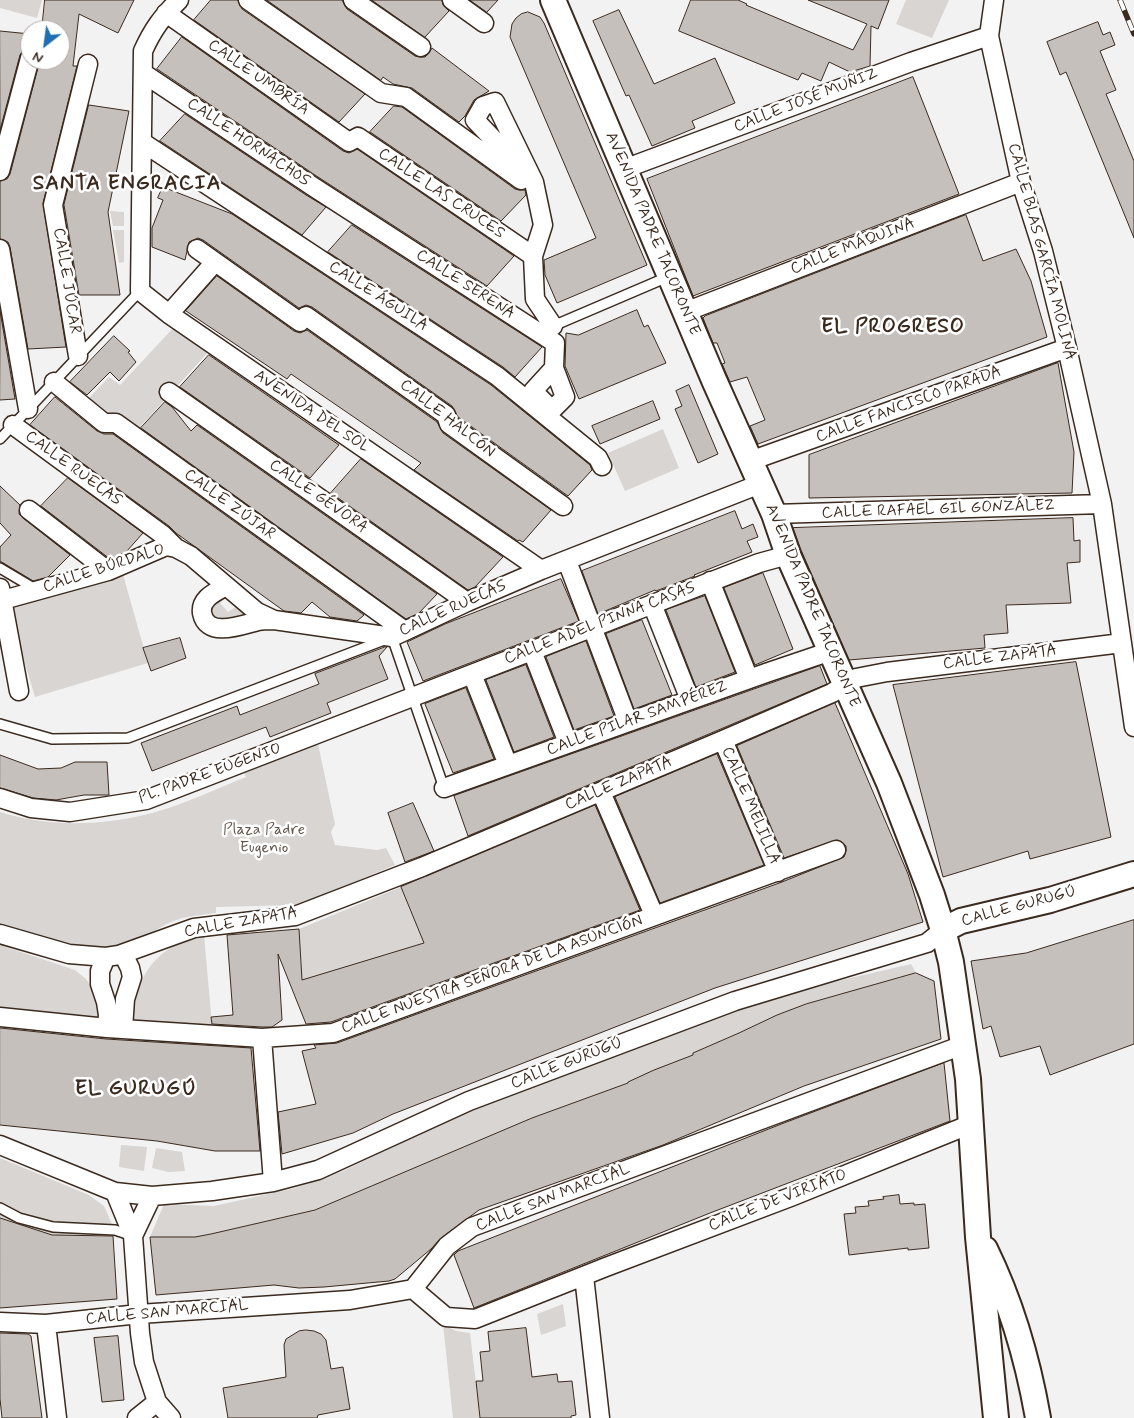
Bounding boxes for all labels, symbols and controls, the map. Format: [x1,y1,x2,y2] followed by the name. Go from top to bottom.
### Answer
[20,20,70,70] north arrow
[204,36,312,120] street label: CALLE UMBRÍA
[29,47,47,67] text: N
[731,65,881,137] street label: CALLE JOSÉ MUÑIZ
[183,95,313,191] street label: CALLE HORNACHOS
[600,129,704,339] street label: AVENIDA PADRE TACORONTE
[1003,141,1079,363] street label: CALLE BLAS GARCÍA MOLINA
[374,144,508,244] street label: CALLE LAS CRUCES
[31,172,223,198] district label: SANTA ENGRACIA
[788,214,918,280] street label: CALLE MÁQUINA
[48,227,84,335] street label: CALLE JÚCAR
[412,246,518,324] street label: CALLE SERENA
[325,258,431,336] street label: CALLE ÁGUILA
[819,315,967,341] district label: EL PROGRESO
[813,362,1005,448] street label: CALLE FANCISCO PARADA
[250,366,372,458] street label: AVENIDA DEL SOL
[396,376,498,462] street label: CALLE HALCÓN
[21,427,125,511] street label: CALLE RUECAS
[265,456,371,538] street label: CALLE GÉVORA
[180,466,278,544] street label: CALLE ZÚJAR
[821,496,1055,524] street label: CALLE RAFAEL GIL GONZÁLEZ
[760,501,864,711] street label: AVENIDA PADRE TACORONTE
[41,540,167,598] street label: CALLE BÚRDALO
[396,577,510,641] street label: CALLE RUECAS
[502,579,698,669] street label: CALLE ADEL PINNA CASAS
[942,641,1058,675] street label: CALLE ZAPATA
[544,677,730,761] street label: CALLE PILAR SAMPÉREZ
[136,739,284,809] street label: PL. PADRE EUGENIO
[717,744,783,868] street label: CALLE MELILLA
[562,753,676,815] street label: CALLE ZAPATA
[223,821,305,859] park label: Plaza Padre Eugenio
[959,882,1079,932] street label: CALLE GURUGÚ
[183,904,299,942] street label: CALLE ZAPATA
[339,911,645,1039] street label: CALLE NUESTRA SEÑORA DE LA ASUNCIÓN
[508,1034,626,1094] street label: CALLE GURUGÚ
[74,1077,198,1103] district label: EL GURUGÚ
[473,1160,633,1236] street label: CALLE SAN MARCIAL
[706,1166,850,1236] street label: CALLE DE VIRIATO
[85,1296,249,1330] street label: CALLE SAN MARCIAL

